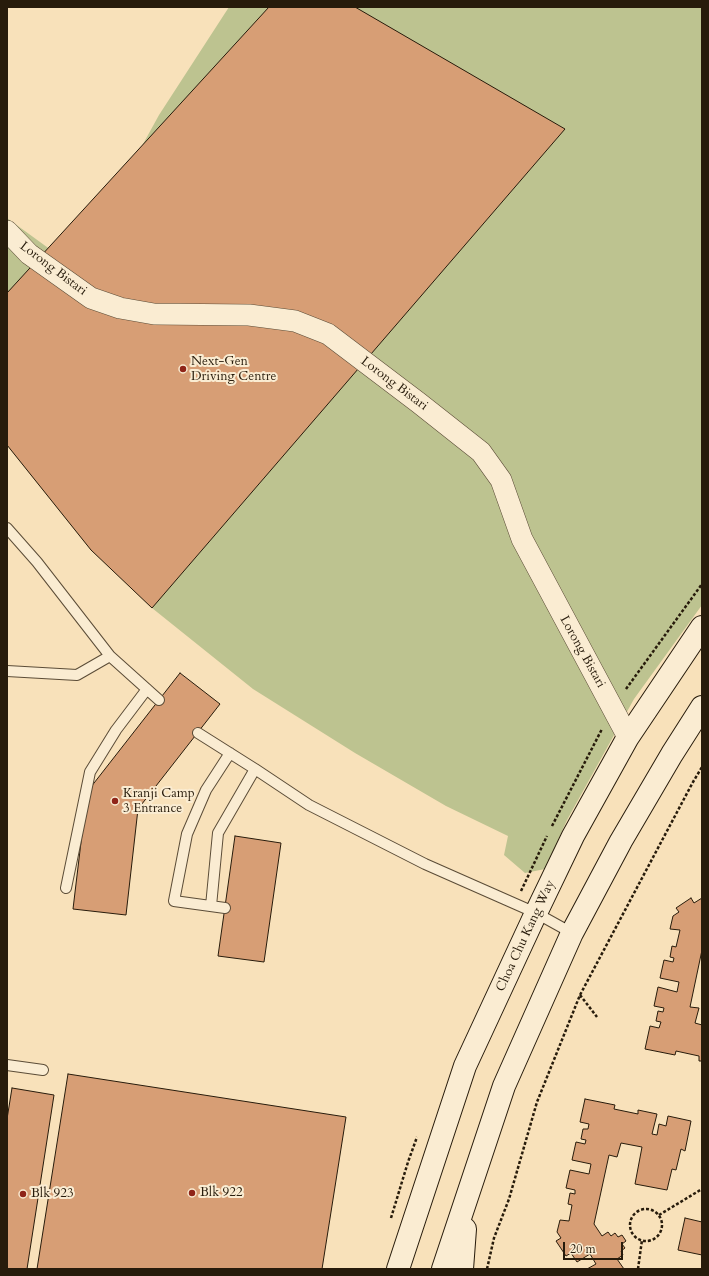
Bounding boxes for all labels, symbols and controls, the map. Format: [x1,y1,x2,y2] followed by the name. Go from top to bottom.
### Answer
[16,239,90,299] street label: Lorong Bistari
[191,354,276,385] place label: Next-Gen Driving Centre
[357,354,431,414] street label: Lorong Bistari
[178,364,188,374] marker: Next-Gen Driving Centre
[556,613,608,691] street label: Lorong Bistari
[123,786,195,817] place label: Kranji Camp 3 Entrance
[110,796,120,806] marker: Kranji Camp 3 Entrance
[493,878,559,994] street label: Choa Chu Kang Way
[200,1185,243,1201] place label: Blk 922
[31,1186,74,1202] place label: Blk 923
[187,1188,197,1198] marker: Blk 922
[18,1189,28,1199] marker: Blk 923
[565,1234,625,1260] scale bar
[570,1241,596,1257] text: 20 m

